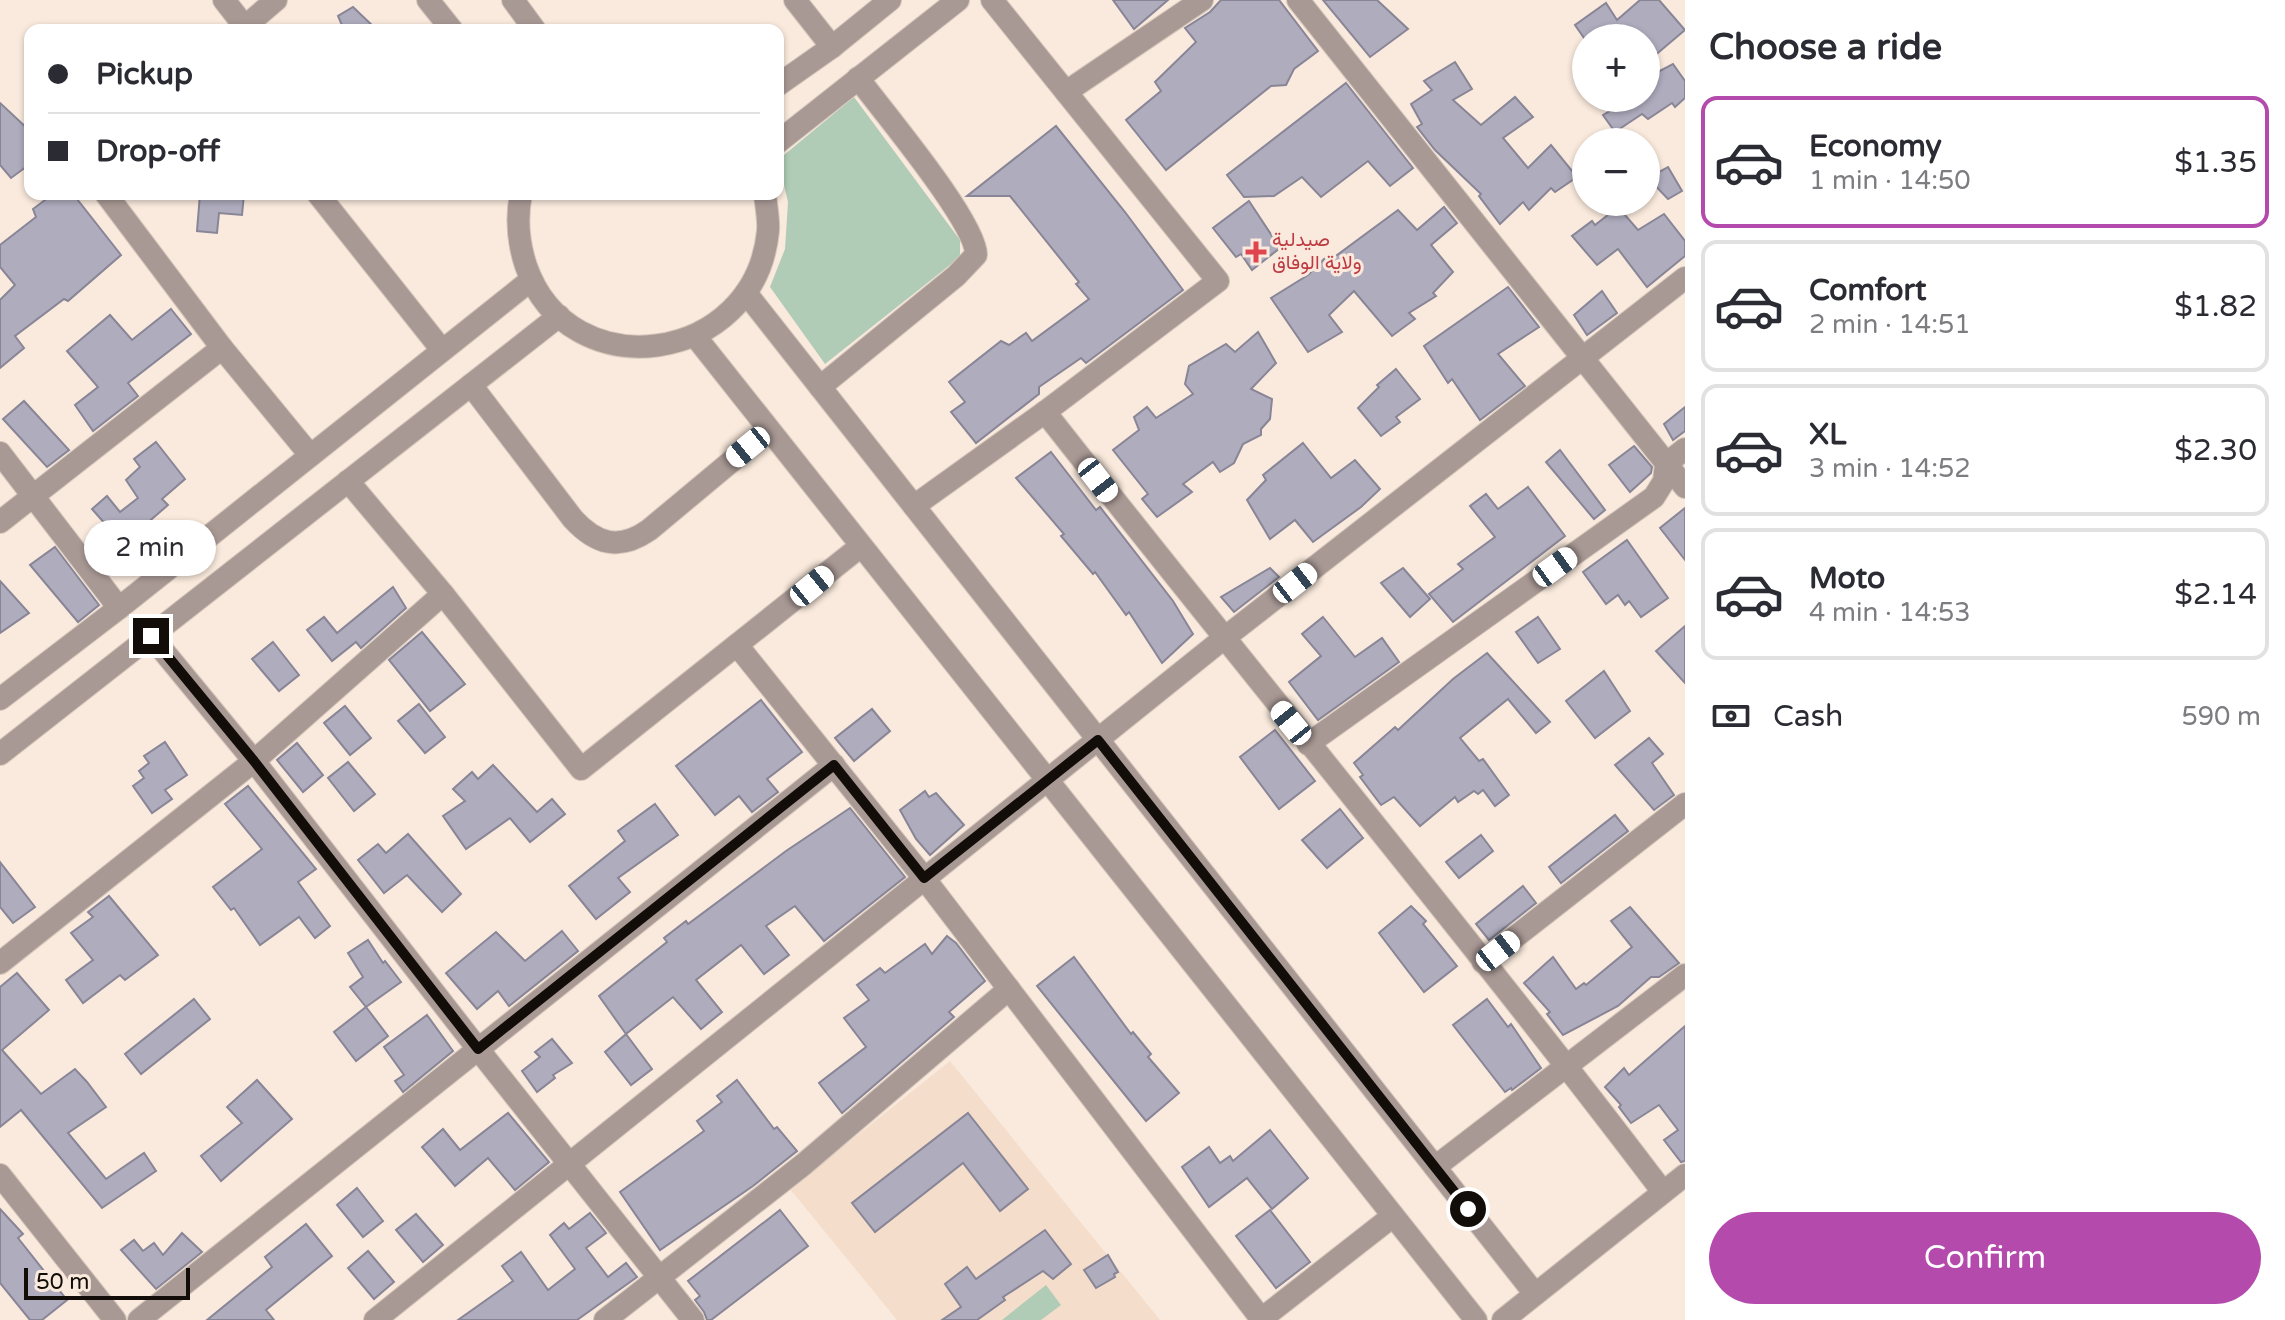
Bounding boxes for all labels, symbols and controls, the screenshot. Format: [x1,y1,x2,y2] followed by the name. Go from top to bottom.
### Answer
[1572,24,1660,216] map controls
[1572,24,1660,112] button: +
[1709,26,1942,69] text: Choose a ride
[96,56,193,93] text: Pickup
[1713,126,1785,198] icon: car
[1572,128,1660,216] button: −
[1809,128,1942,165] text: Economy
[96,133,220,170] text: Drop-off
[2174,144,2257,181] text: $1.35
[1809,165,1971,196] text: 1 min · 14:50
[1272,228,1362,275] place label: صيدلية ولاية الوفاق
[1247,243,1265,261] marker: صيدلية ولاية الوفاق
[1713,270,1785,342] icon: car
[1809,272,1927,309] text: Comfort
[2174,288,2257,325] text: $1.82
[1809,309,1971,340] text: 2 min · 14:51
[1713,414,1785,486] icon: car
[1809,416,1846,453] text: XL
[722,423,774,471] car
[2174,432,2257,469] text: $2.30
[1809,453,1971,484] text: 3 min · 14:52
[1074,454,1122,506] car
[85,520,217,576] callout: 2 min
[115,532,185,563] text: 2 min
[1529,543,1581,591] car
[1713,558,1785,630] icon: car
[1269,559,1321,607] car
[1809,560,1885,597] text: Moto
[786,562,838,610] car
[2174,576,2257,613] text: $2.14
[1809,597,1971,628] text: 4 min · 14:53
[133,618,169,654] route end
[1709,694,1753,738] icon: cash
[1267,697,1315,749] car
[1773,698,1843,735] text: Cash
[2181,701,2261,732] text: 590 m
[1472,927,1524,975] car
[1450,1191,1486,1227] route start
[1709,1212,2261,1304] button: Confirm
[24,1264,190,1300] scale bar
[36,1269,90,1295] text: 50 m

